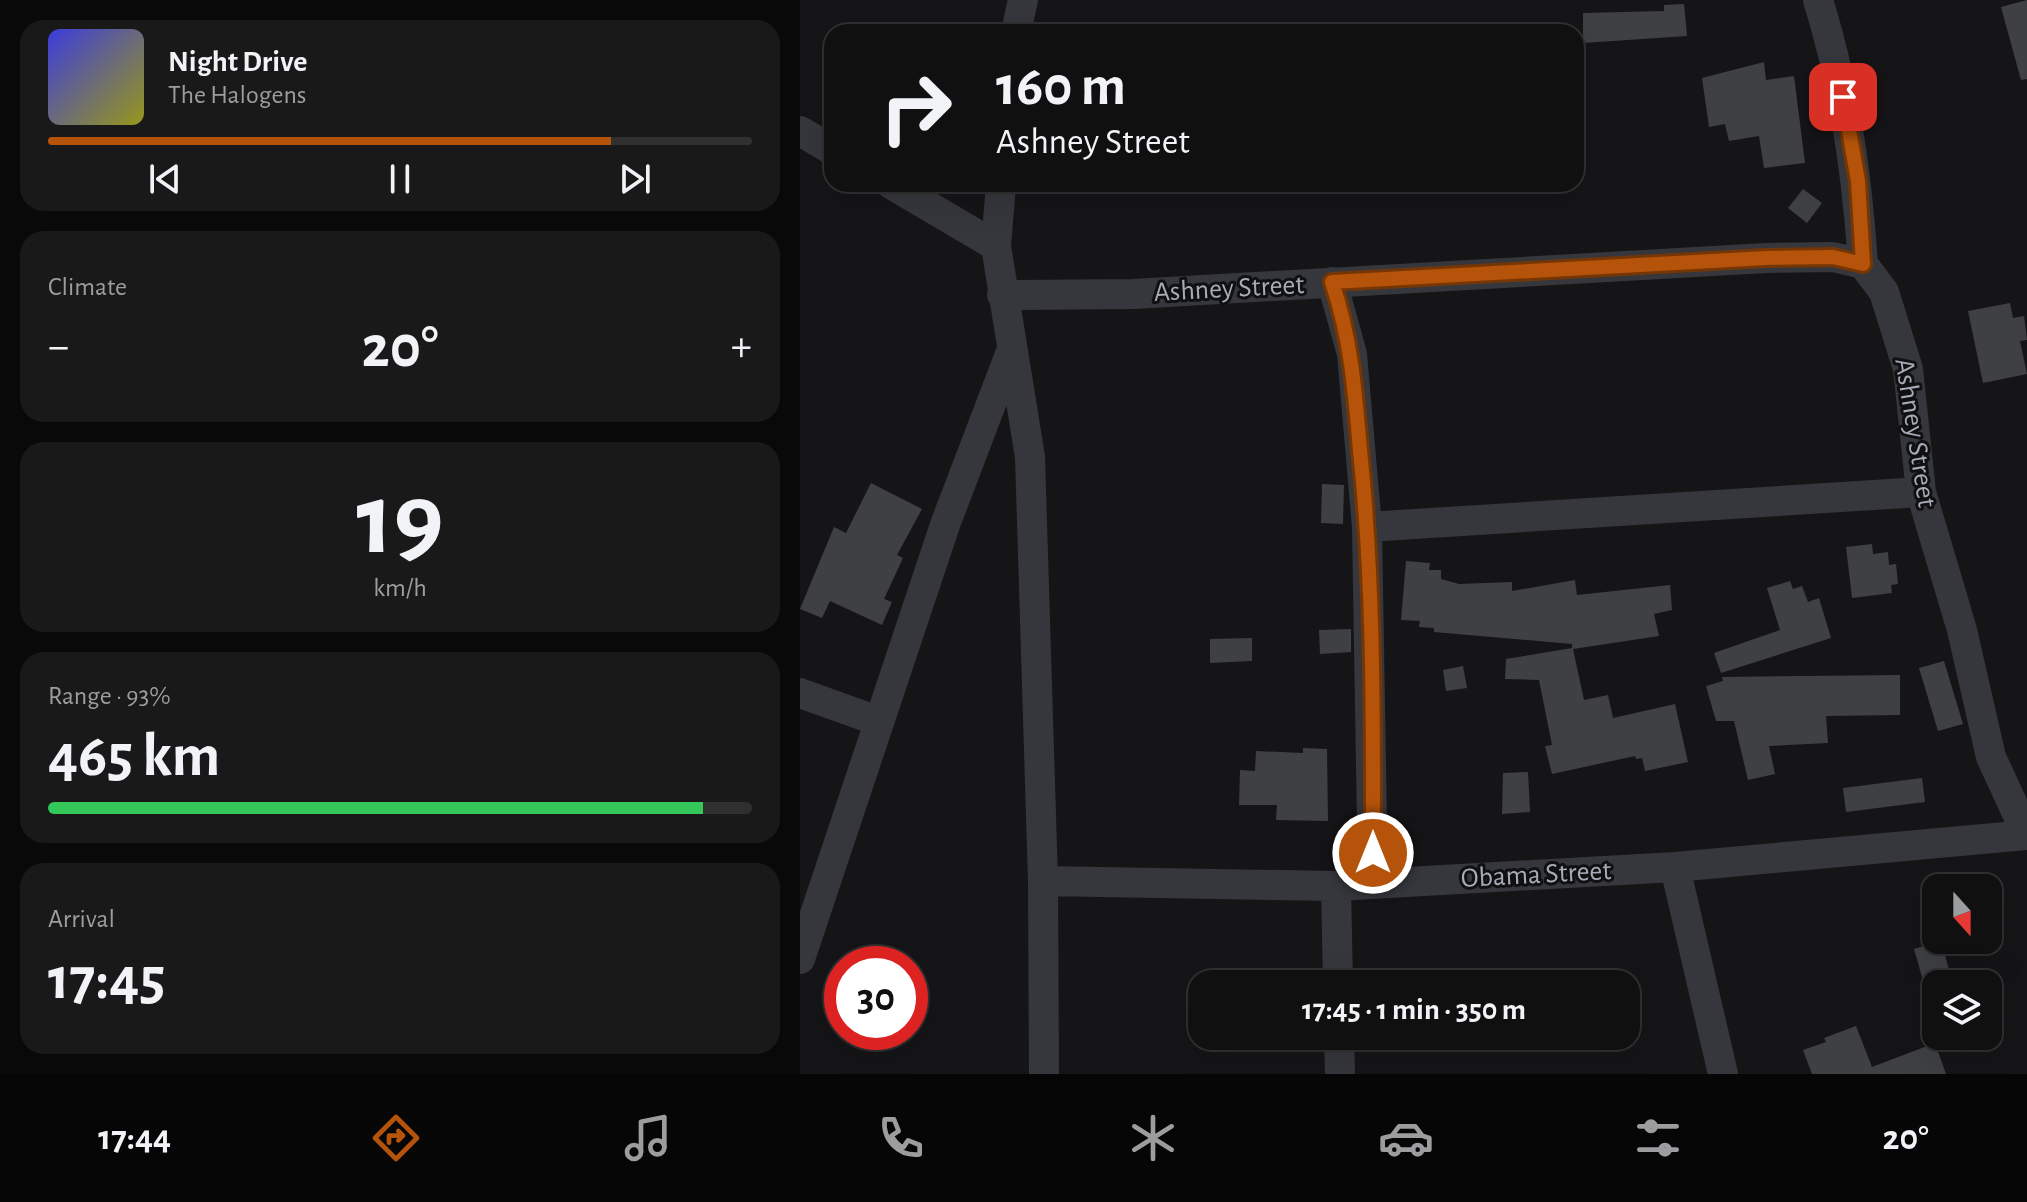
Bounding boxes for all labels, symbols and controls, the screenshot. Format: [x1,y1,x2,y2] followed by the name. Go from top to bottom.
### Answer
[168,47,307,77] text: Night Drive
[864,56,968,160] icon: right
[996,59,1126,115] text: 160 m
[1809,63,1877,131] pin
[1821,75,1865,119] icon: arrive
[168,82,306,108] text: The Halogens
[996,124,1190,160] text: Ashney Street
[143,157,187,201] icon: previous
[378,157,422,201] icon: pause
[613,157,657,201] icon: next
[1153,271,1305,307] street label: Ashney Street
[48,274,127,300] text: Climate
[361,318,439,378] text: 20°
[48,325,69,369] text: −
[731,325,752,369] text: +
[1889,356,1941,510] street label: Ashney Street
[356,469,444,573] text: 19
[373,575,427,601] text: km/h
[48,683,171,709] text: Range · 93%
[48,727,220,787] text: 465 km
[1331,811,1415,895] position arrow
[1460,857,1612,893] street label: Obama Street
[1922,874,2002,954] north arrow
[1922,874,2002,1050] map controls
[48,906,115,932] text: Arrival
[824,946,928,1050] speed limit sign: 30
[48,950,165,1010] text: 17:45
[1922,970,2002,1050] button: layers
[1302,995,1526,1025] text: 17:45 · 1 min · 350 m
[368,1110,424,1166] icon: directions
[620,1110,676,1166] icon: music
[873,1110,929,1166] icon: phone
[1125,1110,1181,1166] icon: climate
[1378,1110,1434,1166] icon: car
[1630,1110,1686,1166] icon: filters
[98,1120,171,1156] text: 17:44
[1883,1120,1929,1156] text: 20°

